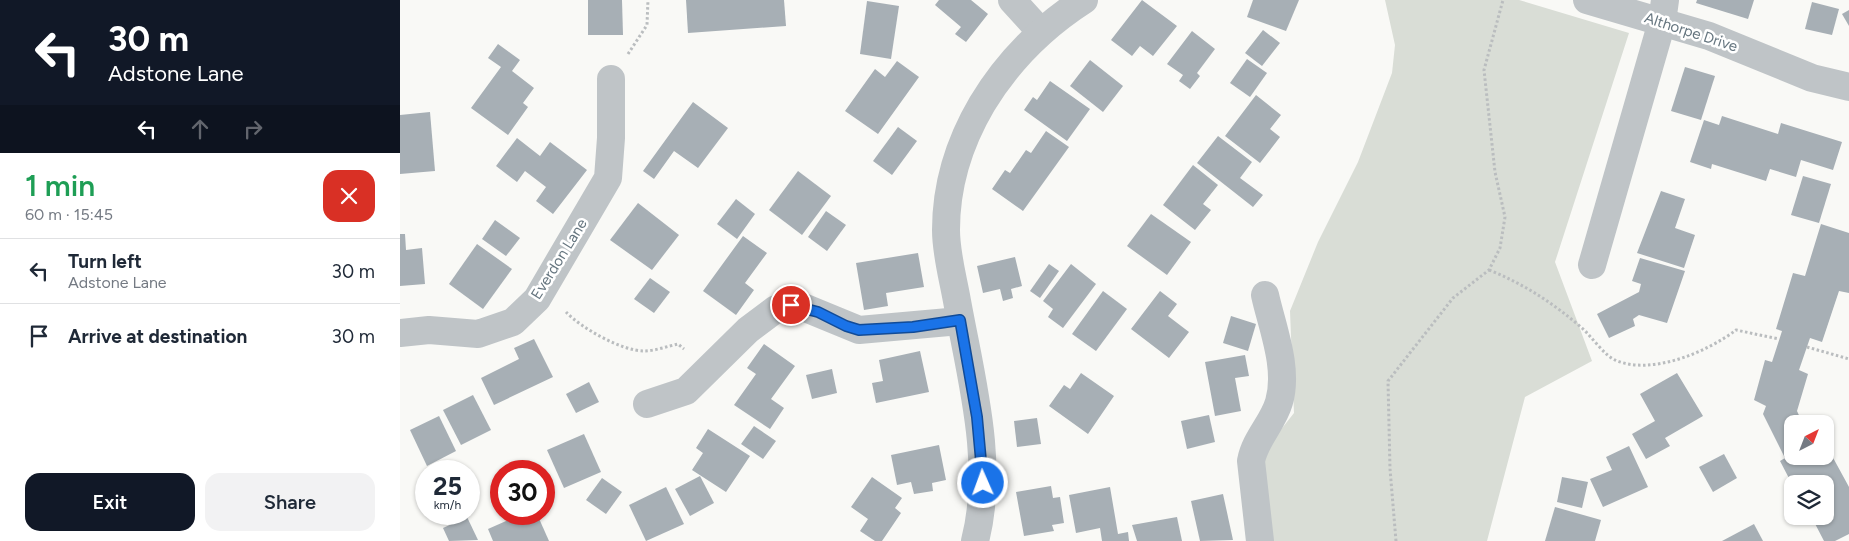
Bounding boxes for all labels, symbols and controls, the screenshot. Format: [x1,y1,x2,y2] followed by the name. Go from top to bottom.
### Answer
[1642,8,1740,56] street label: Althorpe Drive
[108,18,189,60] text: 30 m
[25,20,90,85] icon: left
[108,60,244,87] text: Adstone Lane
[133,115,161,143] icon: left
[186,115,214,143] icon: ahead
[239,115,267,143] icon: right
[25,167,95,204] text: 1 min
[323,170,375,222] button: close
[25,205,113,224] text: 60 m · 15:45
[527,215,591,303] street label: Everdon Lane
[68,250,142,273] text: Turn left
[25,257,53,285] icon: left
[332,260,375,283] text: 30 m
[68,273,167,292] text: Adstone Lane
[770,284,812,326] pin
[777,291,805,319] icon: arrive
[25,322,53,350] icon: arrive
[68,325,247,348] text: Arrive at destination
[332,325,375,348] text: 30 m
[1784,415,1834,465] north arrow
[1784,415,1834,525] map controls
[956,456,1008,508] position arrow
[490,460,555,525] speed limit sign: 30
[433,471,462,501] text: 25
[25,473,195,531] button: Exit
[205,473,375,531] button: Share
[1784,475,1834,525] button: layers
[434,498,461,512] text: km/h

